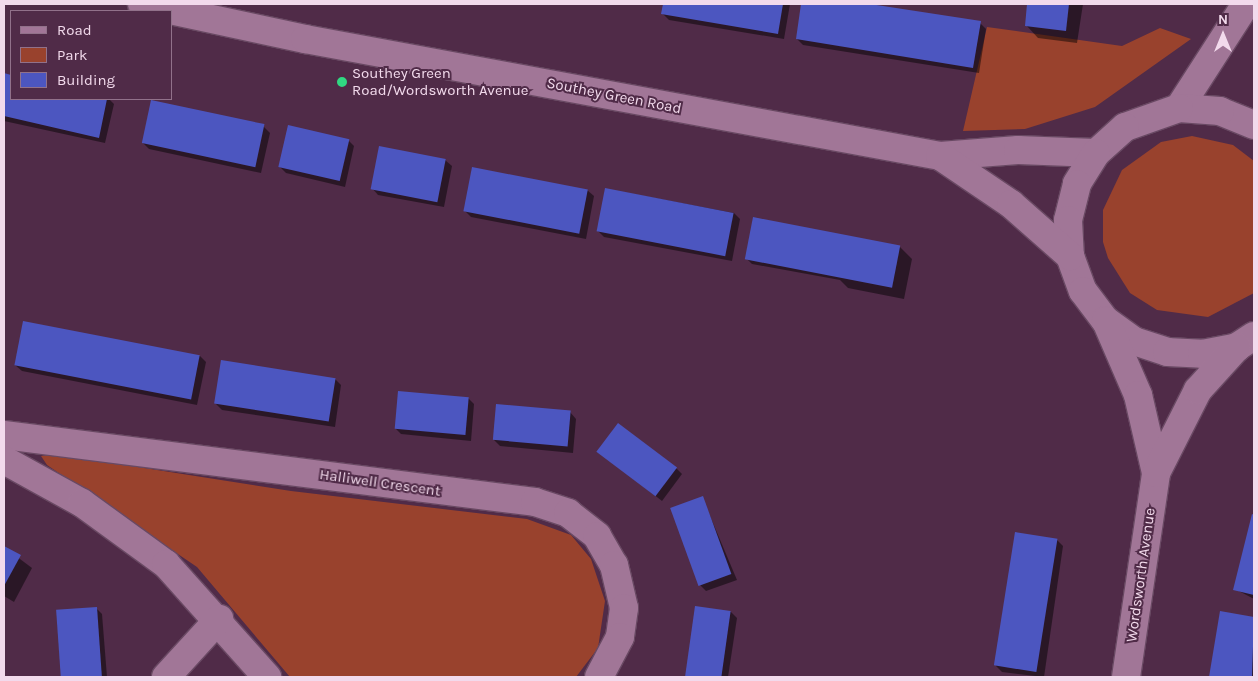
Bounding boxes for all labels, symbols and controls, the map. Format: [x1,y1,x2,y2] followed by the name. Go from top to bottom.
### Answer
[10,10,172,100] legend
[1198,10,1248,60] north arrow
[1218,11,1228,28] text: N
[57,21,92,39] text: Road
[57,46,87,64] text: Park
[352,64,528,99] place label: Southey Green Road/Wordsworth Avenue
[57,71,115,89] text: Building
[545,74,683,118] street label: Southey Green Road
[336,76,348,88] marker: Southey Green Road/Wordsworth Avenue
[318,466,442,500] street label: Halliwell Crescent
[1123,507,1159,643] street label: Wordsworth Avenue

